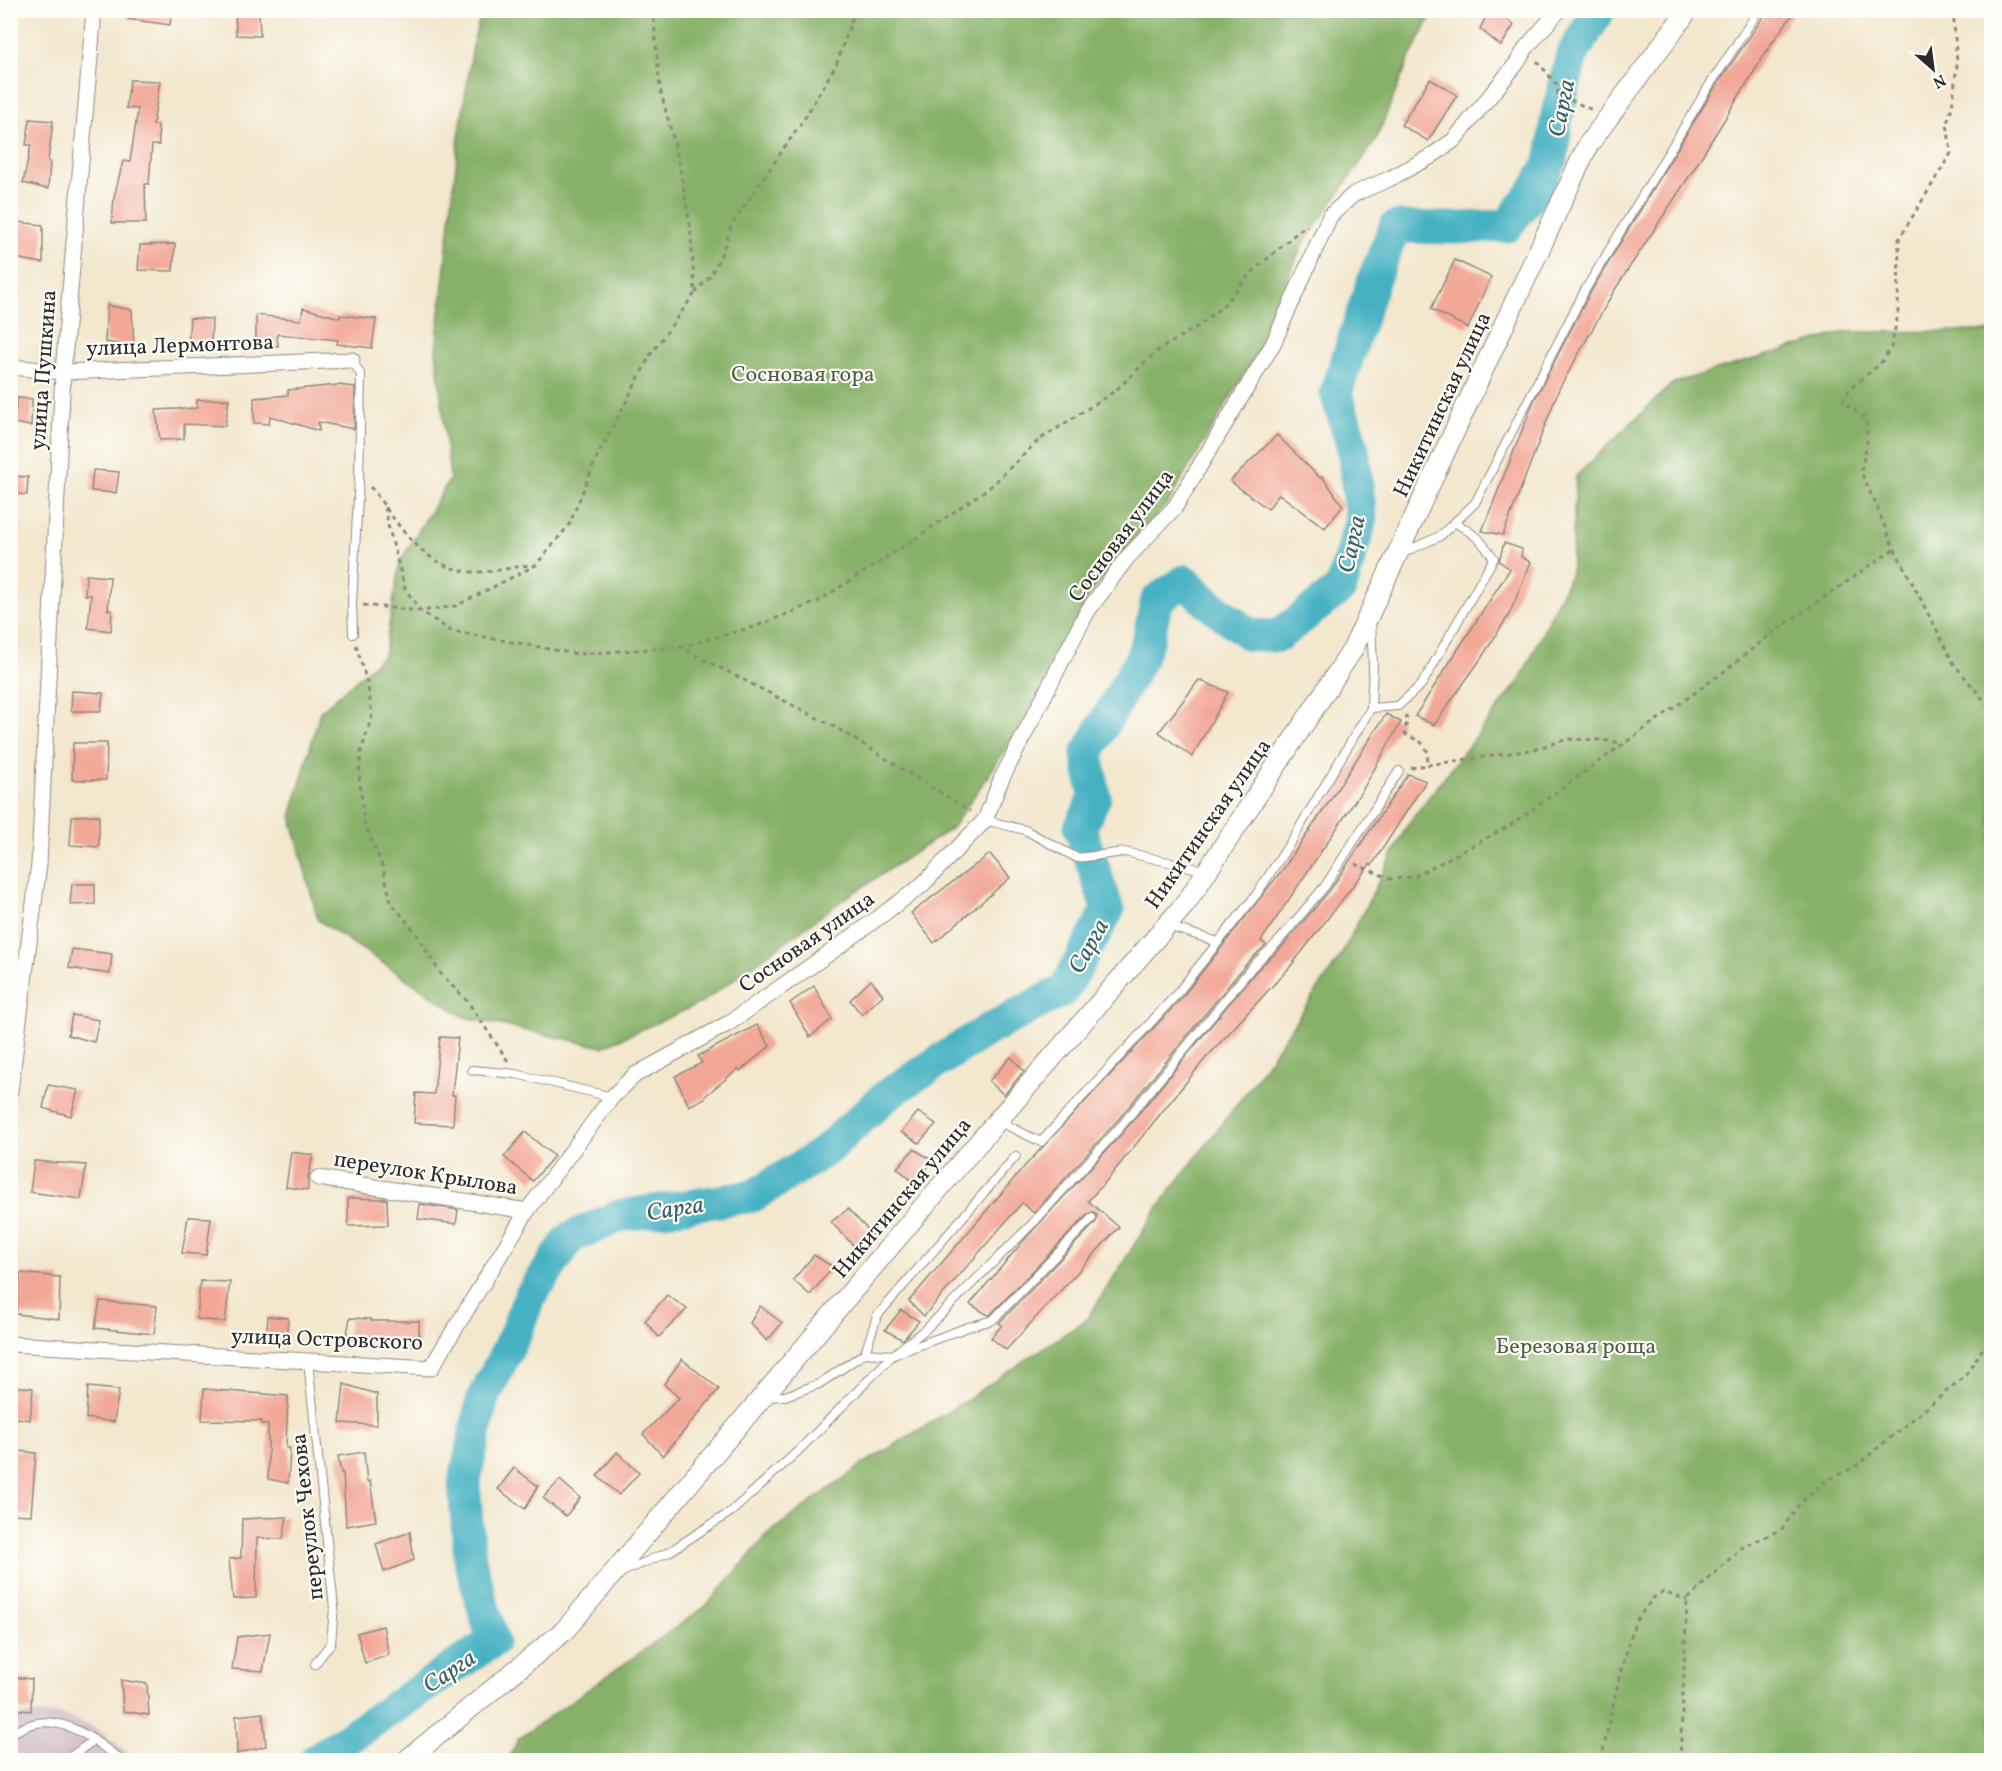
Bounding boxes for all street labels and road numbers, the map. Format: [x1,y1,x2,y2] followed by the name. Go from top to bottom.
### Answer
[23,289,66,452] street label: улица Пушкина
[1387,307,1500,503] street label: Никитинская улица
[86,328,275,365] street label: улица Лермонтова
[1062,463,1182,610] street label: Сосновая улица
[1138,733,1280,916] street label: Никитинская улица
[733,885,882,1002] street label: Сосновая улица
[826,1111,980,1286] street label: Никитинская улица
[331,1145,520,1204] street label: переулок Крылова
[230,1322,423,1359] street label: улица Островского
[284,1432,333,1602] street label: переулок Чехова

